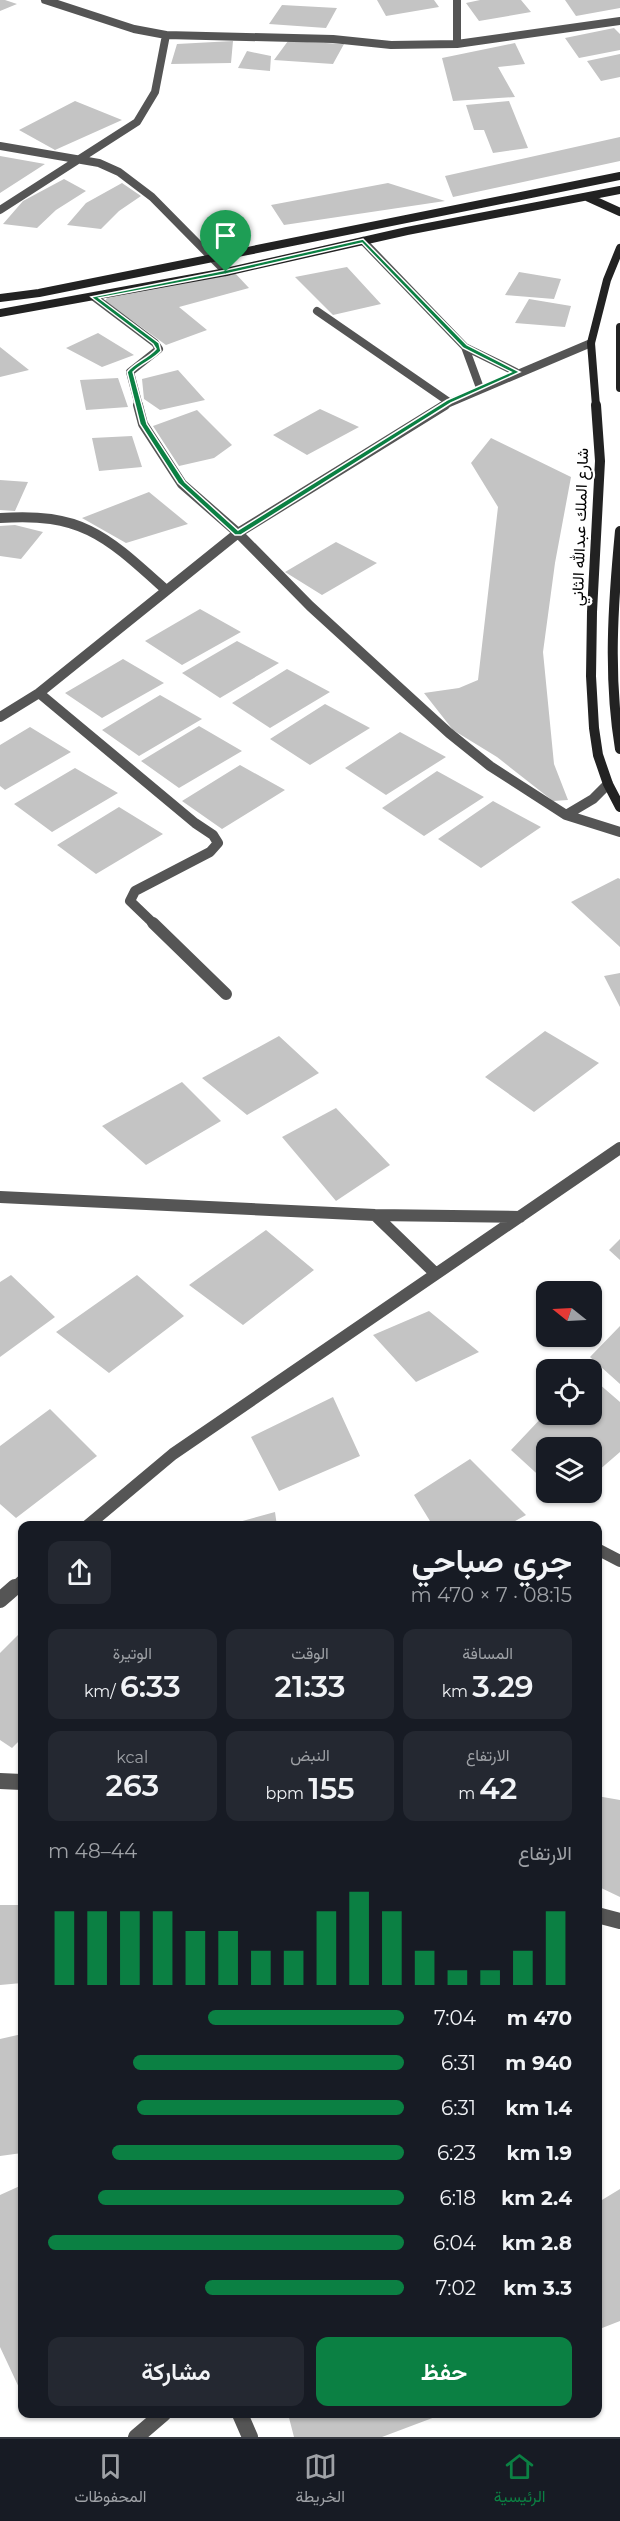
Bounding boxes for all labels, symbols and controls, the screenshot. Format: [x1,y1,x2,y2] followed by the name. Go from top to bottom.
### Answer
[200,210,251,272] pin
[209,219,242,252] icon: arrive
[568,448,596,606] street label: شارع الملك عبدالله الثاني
[536,1281,602,1347] north arrow
[536,1281,602,1503] map controls
[536,1359,602,1425] button: locate
[536,1437,602,1503] button: layers
[412,1540,572,1580] text: جري صباحي
[48,1541,111,1604] button: share
[411,1583,572,1607] text: 08:15 · 7 × 470 m
[113,1644,152,1663] text: الوتيرة
[291,1644,329,1663] text: الوقت
[462,1644,513,1663] text: المسافة
[120,1668,181,1705] text: 6:33
[275,1668,346,1705] text: 21:33
[472,1668,534,1705] text: 3.29
[84,1682,120,1701] text: /km
[442,1682,472,1701] text: km
[290,1746,330,1765] text: النبض
[466,1746,509,1765] text: الارتفاع
[116,1748,148,1767] text: kcal
[105,1767,159,1804] text: 263
[308,1770,355,1807] text: 155
[479,1770,517,1807] text: 42
[265,1784,308,1803] text: bpm
[458,1784,479,1803] text: m
[48,1839,137,1863] text: 44–48 m
[518,1841,572,1865] text: الارتفاع
[434,2006,476,2030] text: 7:04
[507,2006,572,2030] text: 470 m
[441,2051,476,2075] text: 6:31
[505,2051,572,2075] text: 940 m
[441,2096,476,2120] text: 6:31
[505,2096,572,2120] text: 1.4 km
[437,2141,476,2165] text: 6:23
[506,2141,572,2165] text: 1.9 km
[440,2186,476,2210] text: 6:18
[501,2186,572,2210] text: 2.4 km
[433,2231,476,2255] text: 6:04
[502,2231,572,2255] text: 2.8 km
[436,2276,476,2300] text: 7:02
[503,2276,572,2300] text: 3.3 km
[48,2337,304,2406] button: مشاركة
[316,2337,572,2406] button: حفظ
[74,2450,147,2511] tab: المحفوظات
[295,2450,345,2511] tab: الخريطة
[494,2450,546,2511] tab: الرئيسية

